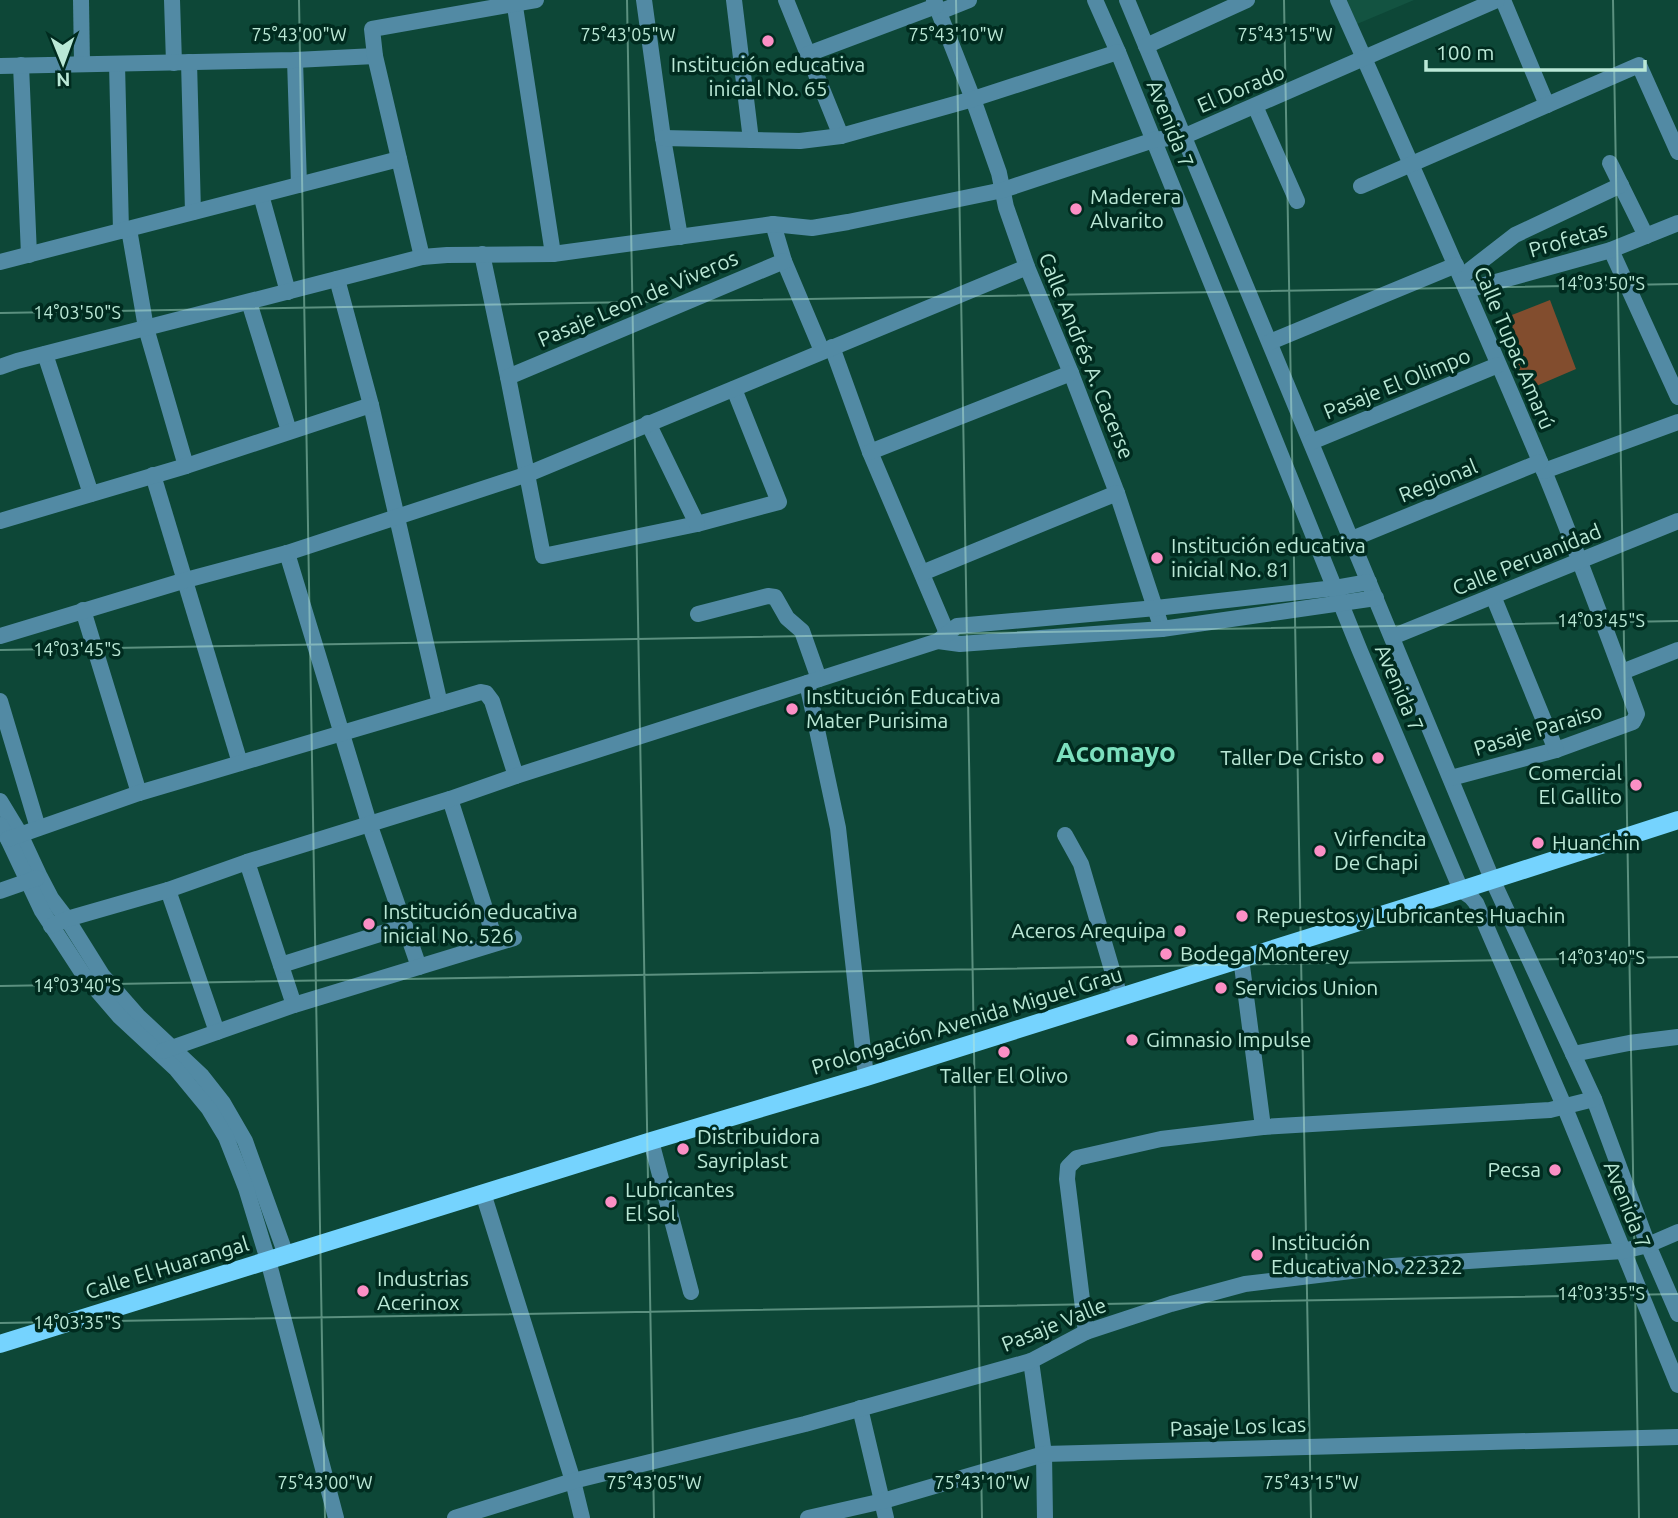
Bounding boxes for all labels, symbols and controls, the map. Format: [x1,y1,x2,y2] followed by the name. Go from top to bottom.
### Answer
[251,24,347,44] text: 75°43'00"W
[580,24,676,44] text: 75°43'05"W
[908,24,1004,44] text: 75°43'10"W
[1237,24,1333,44] text: 75°43'15"W
[28,28,98,98] north arrow
[1426,28,1645,72] scale bar
[760,33,776,49] marker: Institución educativa inicial No. 65
[1436,40,1494,64] text: 100 m
[671,52,865,100] place label: Institución educativa inicial No. 65
[1193,59,1288,117] street label: El Dorado
[56,69,71,91] text: N
[1143,76,1199,171] street label: Avenida 7
[1090,184,1181,232] place label: Maderera Alvarito
[1068,201,1084,217] marker: Maderera Alvarito
[1526,216,1610,262] street label: Profetas
[534,245,741,351] street label: Pasaje Leon de Viveros
[1035,249,1139,462] street label: Calle Andrés A. Cacerse
[1470,263,1560,433] street label: Calle Tupac Amarú
[1557,273,1645,293] text: 14°03'50"S
[33,302,121,322] text: 14°03'50"S
[1320,343,1474,423] street label: Pasaje El Olimpo
[1395,454,1480,507] street label: Regional
[1449,518,1604,600] street label: Calle Peruanidad
[1171,533,1366,581] place label: Institución educativa inicial No. 81
[1149,550,1165,566] marker: Institución educativa inicial No. 81
[1557,610,1645,630] text: 14°03'45"S
[33,639,121,659] text: 14°03'45"S
[1371,641,1429,735] street label: Avenida 7
[806,684,1001,732] place label: Institución Educativa Mater Purisima
[1471,698,1605,760] street label: Pasaje Paraiso
[784,701,800,717] marker: Institución Educativa Mater Purisima
[1056,736,1176,767] district label: Acomayo
[1220,745,1364,769] place label: Taller De Cristo
[1370,750,1386,766] marker: Taller De Cristo
[1528,760,1622,808] place label: Comercial El Gallito
[1628,777,1644,793] marker: Comercial El Gallito
[1334,826,1427,874] place label: Virfencita De Chapi
[1552,830,1640,854] place label: Huanchin
[1530,835,1546,851] marker: Huanchin
[1312,843,1328,859] marker: Virfencita De Chapi
[383,899,578,947] place label: Institución educativa inicial No. 526
[1256,903,1565,927] place label: Repuestos y Lubricantes Huachin
[1234,908,1250,924] marker: Repuestos y Lubricantes Huachin
[361,916,377,932] marker: Institución educativa inicial No. 526
[1011,918,1166,942] place label: Aceros Arequipa
[1172,923,1188,939] marker: Aceros Arequipa
[1180,941,1349,965] place label: Bodega Monterey
[1158,946,1174,962] marker: Bodega Monterey
[1557,947,1645,967] text: 14°03'40"S
[809,961,1125,1079] street label: Prolongación Avenida Miguel Grau
[33,975,121,995] text: 14°03'40"S
[1235,975,1378,999] place label: Servicios Union
[1213,980,1229,996] marker: Servicios Union
[1146,1027,1311,1051] place label: Gimnasio Impulse
[1124,1032,1140,1048] marker: Gimnasio Impulse
[996,1044,1012,1060] marker: Taller El Olivo
[940,1063,1068,1087] place label: Taller El Olivo
[697,1124,820,1172] place label: Distribuidora Sayriplast
[675,1141,691,1157] marker: Distribuidora Sayriplast
[1488,1157,1541,1181] place label: Pecsa
[1600,1157,1656,1252] street label: Avenida 7
[1547,1162,1563,1178] marker: Pecsa
[625,1177,734,1225] place label: Lubricantes El Sol
[603,1194,619,1210] marker: Lubricantes El Sol
[1271,1230,1463,1278] place label: Institución Educativa No. 22322
[82,1231,251,1303] street label: Calle El Huarangal
[1249,1247,1265,1263] marker: Institución Educativa No. 22322
[377,1266,469,1314] place label: Industrias Acerinox
[355,1283,371,1299] marker: Industrias Acerinox
[1557,1283,1645,1303] text: 14°03'35"S
[998,1292,1110,1356] street label: Pasaje Valle
[33,1312,121,1332] text: 14°03'35"S
[1169,1412,1307,1440] street label: Pasaje Los Icas
[277,1472,373,1492] text: 75°43'00"W
[606,1472,702,1492] text: 75°43'05"W
[934,1472,1030,1492] text: 75°43'10"W
[1263,1472,1359,1492] text: 75°43'15"W

